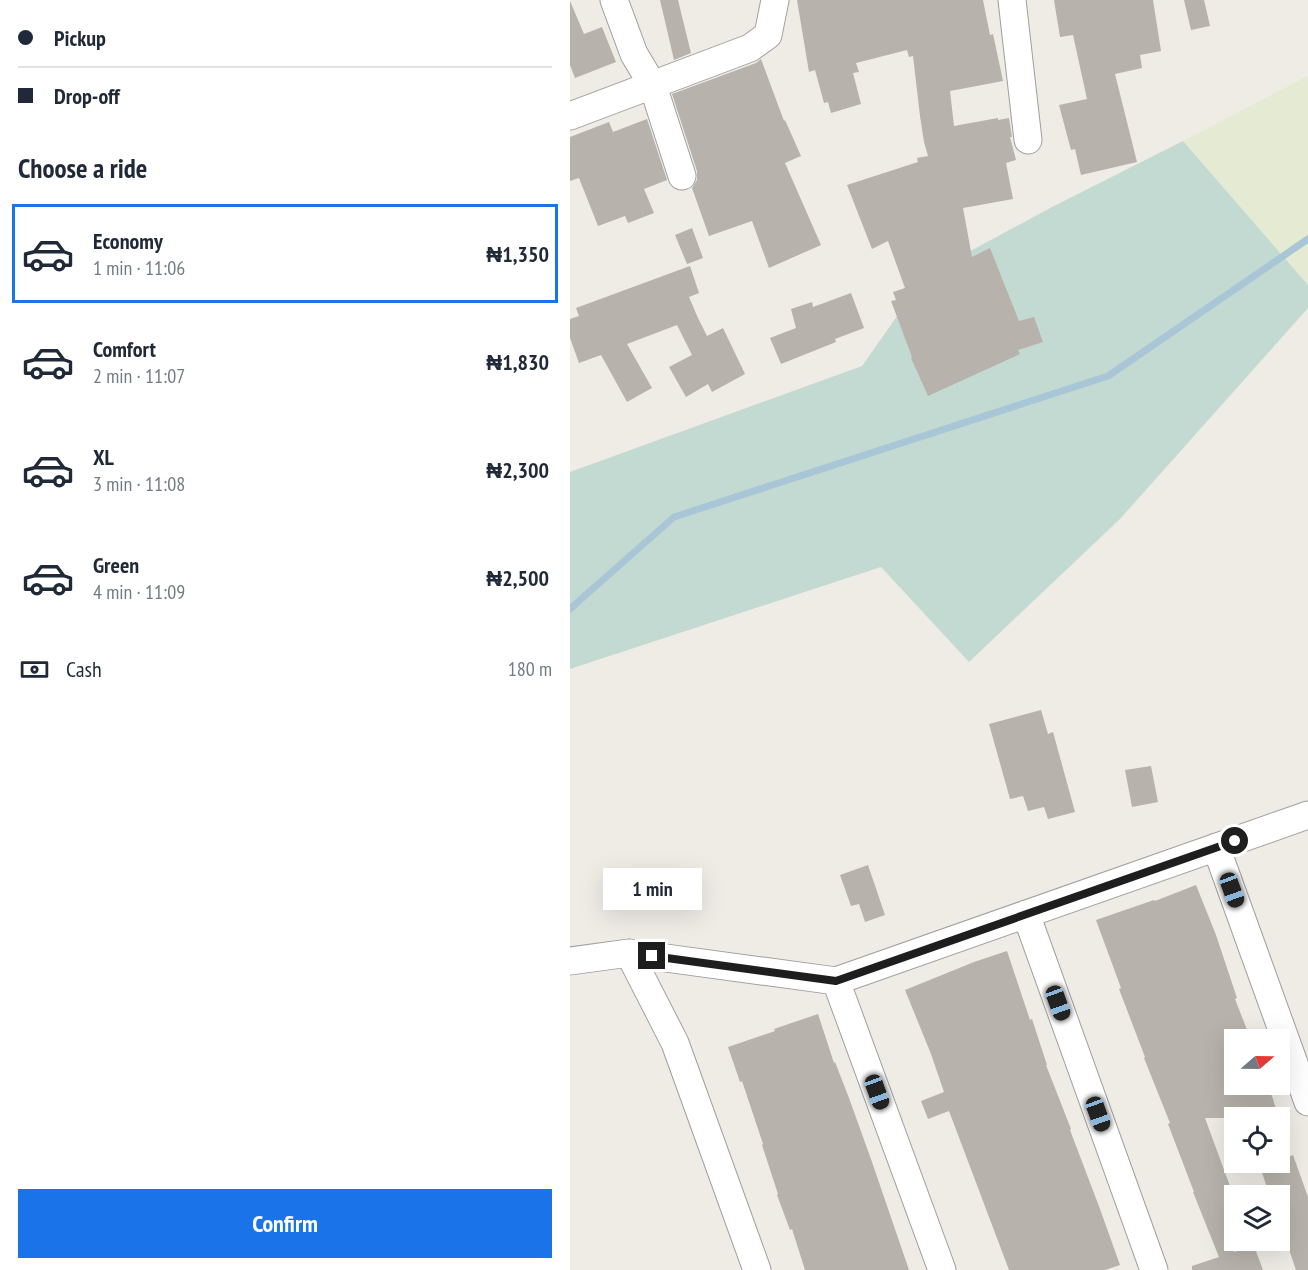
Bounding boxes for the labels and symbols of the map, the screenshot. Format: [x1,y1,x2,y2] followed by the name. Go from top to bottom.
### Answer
[1221,827,1248,854] route start
[602,869,702,911] callout: 1 min
[1217,870,1247,910] car
[638,942,665,969] route end
[1043,983,1073,1023] car
[1224,1029,1290,1095] north arrow
[862,1072,892,1112] car
[1083,1094,1113,1134] car

